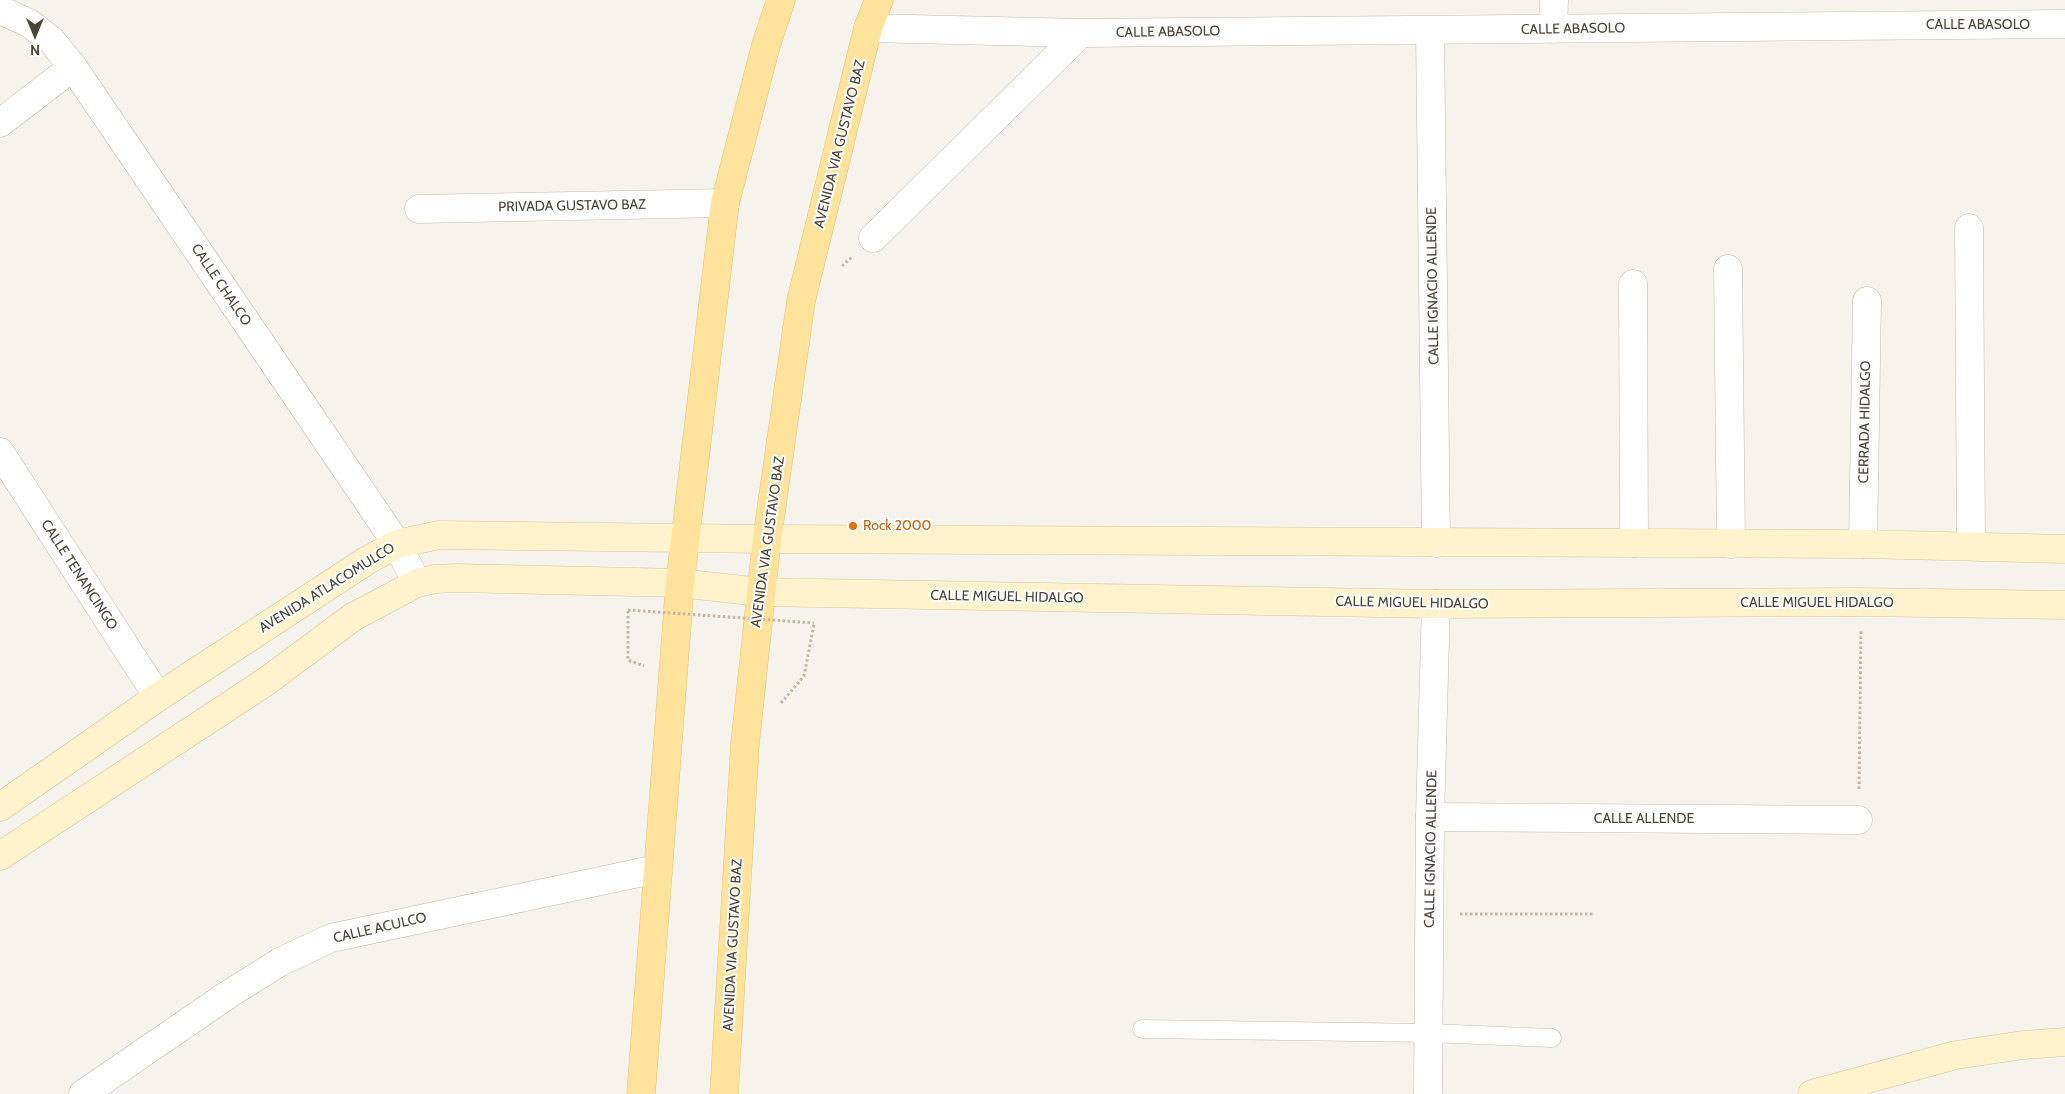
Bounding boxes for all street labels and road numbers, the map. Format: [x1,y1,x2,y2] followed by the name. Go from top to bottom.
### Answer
[1926,17,2030,33] street label: CALLE ABASOLO
[1521,20,1625,38] street label: CALLE ABASOLO
[1116,23,1220,41] street label: CALLE ABASOLO
[811,58,869,230] street label: AVENIDA VIA GUSTAVO BAZ
[498,196,646,216] street label: PRIVADA GUSTAVO BAZ
[1423,207,1443,365] street label: CALLE IGNACIO ALLENDE
[187,241,255,329] street label: CALLE CHALCO
[1856,361,1874,483] street label: CERRADA HIDALGO
[748,455,788,629] street label: AVENIDA VIA GUSTAVO BAZ
[37,517,121,633] street label: CALLE TENANCINGO
[256,539,398,637] street label: AVENIDA ATLACOMULCO
[930,587,1084,607] street label: CALLE MIGUEL HIDALGO
[1335,593,1489,613] street label: CALLE MIGUEL HIDALGO
[1740,595,1894,611] street label: CALLE MIGUEL HIDALGO
[1421,770,1441,928] street label: CALLE IGNACIO ALLENDE
[1594,811,1694,827] street label: CALLE ALLENDE
[720,858,746,1032] street label: AVENIDA VIA GUSTAVO BAZ
[332,909,428,947] street label: CALLE ACULCO

